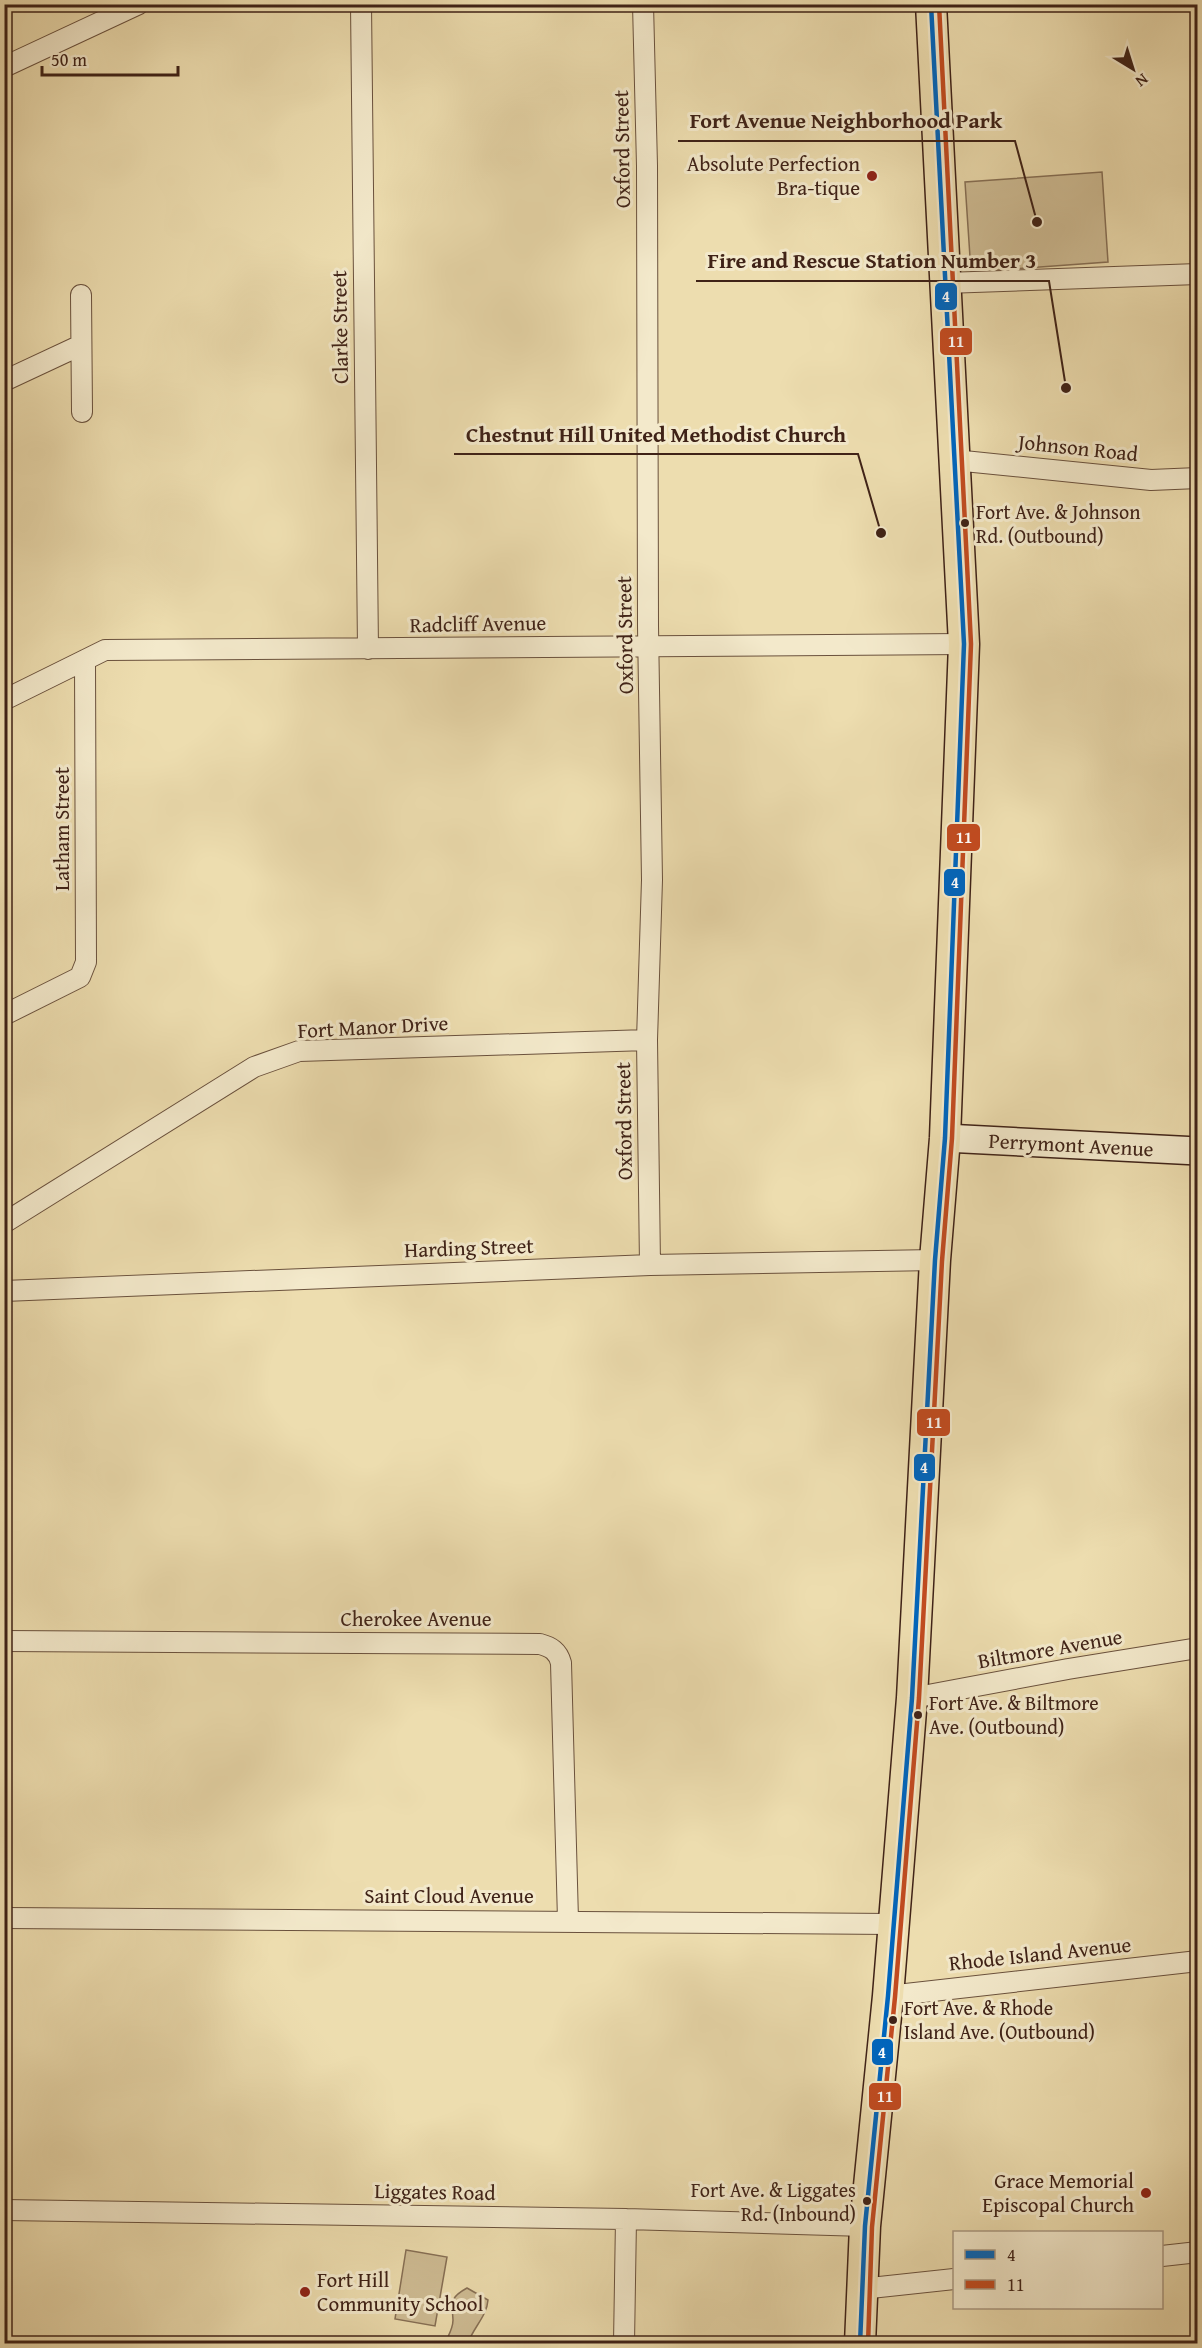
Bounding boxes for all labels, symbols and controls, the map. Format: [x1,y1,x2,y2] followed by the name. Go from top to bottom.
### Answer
[42,39,178,77] scale bar
[1103,39,1163,99] north arrow
[51,46,87,73] text: 50 m
[1130,68,1154,94] text: N
[605,89,638,208] street label: Oxford Street
[678,101,1015,141] callout: Fort Avenue Neighborhood Park
[690,104,1003,136] text: Fort Avenue Neighborhood Park
[687,148,860,203] place label: Absolute Perfection Bra-tique
[865,169,879,183] marker: Absolute Perfection Bra-tique
[696,241,1049,281] callout: Fire and Rescue Station Number 3
[708,244,1036,276] text: Fire and Rescue Station Number 3
[323,269,356,384] street label: Clarke Street
[934,282,958,311] line badge: 4
[942,284,950,308] text: 4
[939,327,973,356] line badge: 11
[948,329,964,353] text: 11
[454,414,858,454] callout: Chestnut Hill United Methodist Church
[466,418,846,450] text: Chestnut Hill United Methodist Church
[1014,425,1140,469] street label: Johnson Road
[976,497,1140,550] place label: Fort Ave. & Johnson Rd. (Outbound)
[959,517,971,529] marker: Fort Ave. & Johnson Rd. (Outbound)
[608,575,641,694] street label: Oxford Street
[409,607,547,640] street label: Radcliff Avenue
[46,766,77,891] street label: Latham Street
[946,823,981,852] line badge: 11
[956,825,972,849] text: 11
[943,868,966,897] line badge: 4
[951,870,959,894] text: 4
[297,1007,449,1046] street label: Fort Manor Drive
[607,1061,640,1180] street label: Oxford Street
[988,1125,1154,1164] street label: Perrymont Avenue
[404,1230,535,1265] street label: Harding Street
[916,1408,951,1437] line badge: 11
[926,1410,942,1434] text: 11
[913,1453,936,1482] line badge: 4
[920,1455,928,1479] text: 4
[340,1603,492,1634] street label: Cherokee Avenue
[975,1621,1125,1676] street label: Biltmore Avenue
[929,1688,1099,1741] place label: Fort Ave. & Biltmore Ave. (Outbound)
[912,1709,924,1721] marker: Fort Ave. & Biltmore Ave. (Outbound)
[364,1880,534,1911] street label: Saint Cloud Avenue
[947,1929,1133,1978] street label: Rhode Island Avenue
[904,1993,1095,2046] place label: Fort Ave. & Rhode Island Ave. (Outbound)
[887,2014,899,2026] marker: Fort Ave. & Rhode Island Ave. (Outbound)
[871,2038,894,2066] line badge: 4
[878,2040,886,2064] text: 4
[868,2082,902,2111] line badge: 11
[877,2084,893,2108] text: 11
[982,2165,1134,2220] place label: Grace Memorial Episcopal Church
[374,2175,497,2208] street label: Liggates Road
[691,2175,856,2228] place label: Fort Ave. & Liggates Rd. (Inbound)
[1139,2186,1153,2200] marker: Grace Memorial Episcopal Church
[861,2195,873,2207] marker: Fort Ave. & Liggates Rd. (Inbound)
[953,2231,1163,2309] legend
[1007,2241,1016,2268] text: 4
[317,2264,483,2319] place label: Fort Hill Community School
[1007,2271,1024,2298] text: 11
[298,2285,312,2299] marker: Fort Hill Community School

